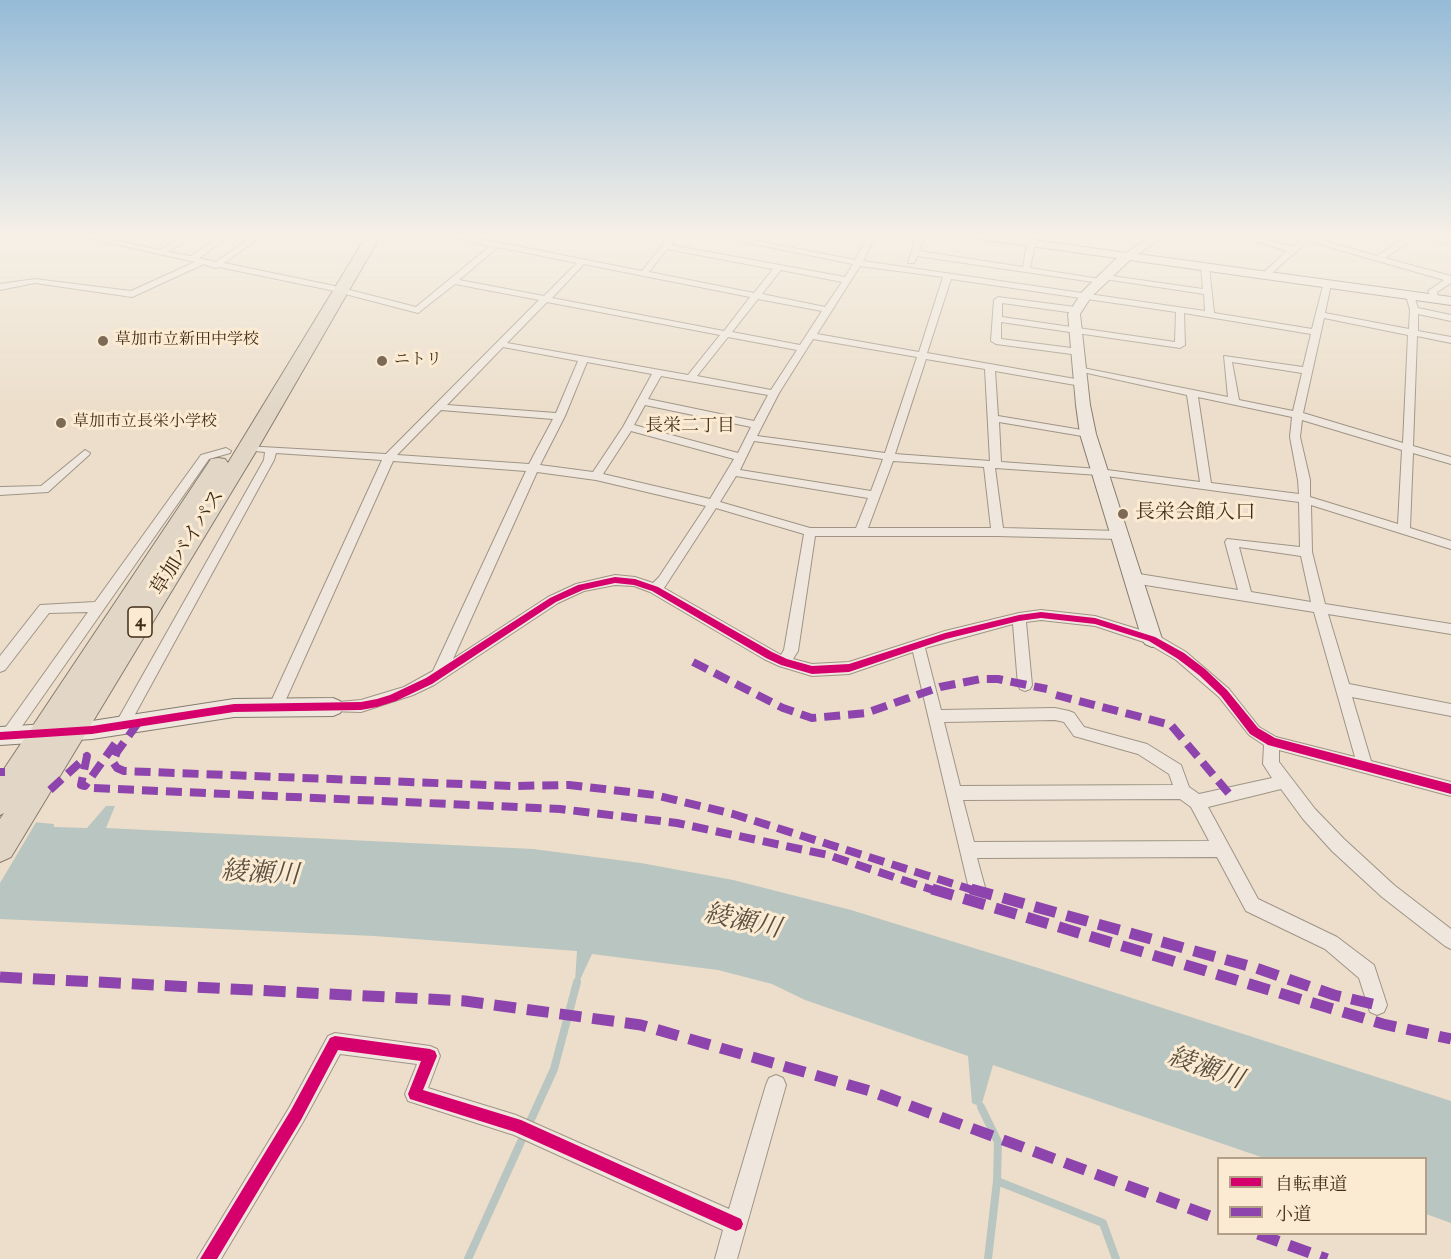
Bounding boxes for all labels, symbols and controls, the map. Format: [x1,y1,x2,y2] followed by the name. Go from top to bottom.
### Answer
[115,331,259,351] place label: 草加市立新田中学校
[96,334,110,348] marker: 草加市立新田中学校
[394,351,442,371] place label: ニトリ
[375,354,389,368] marker: ニトリ
[73,413,217,433] place label: 草加市立長栄小学校
[54,416,68,430] marker: 草加市立長栄小学校
[645,416,735,438] district label: 長栄二丁目
[147,486,231,600] street label: 草加バイパス
[1135,502,1255,526] place label: 長栄会館入口
[1116,507,1130,521] marker: 長栄会館入口
[128,607,152,637] road number: 4
[220,857,300,893] water label: 綾瀬川
[701,900,783,946] water label: 綾瀬川
[1163,1043,1247,1097] water label: 綾瀬川
[1217,1157,1427,1235] legend
[1275,1173,1347,1196] text: 自転車道
[1275,1203,1311,1226] text: 小道

